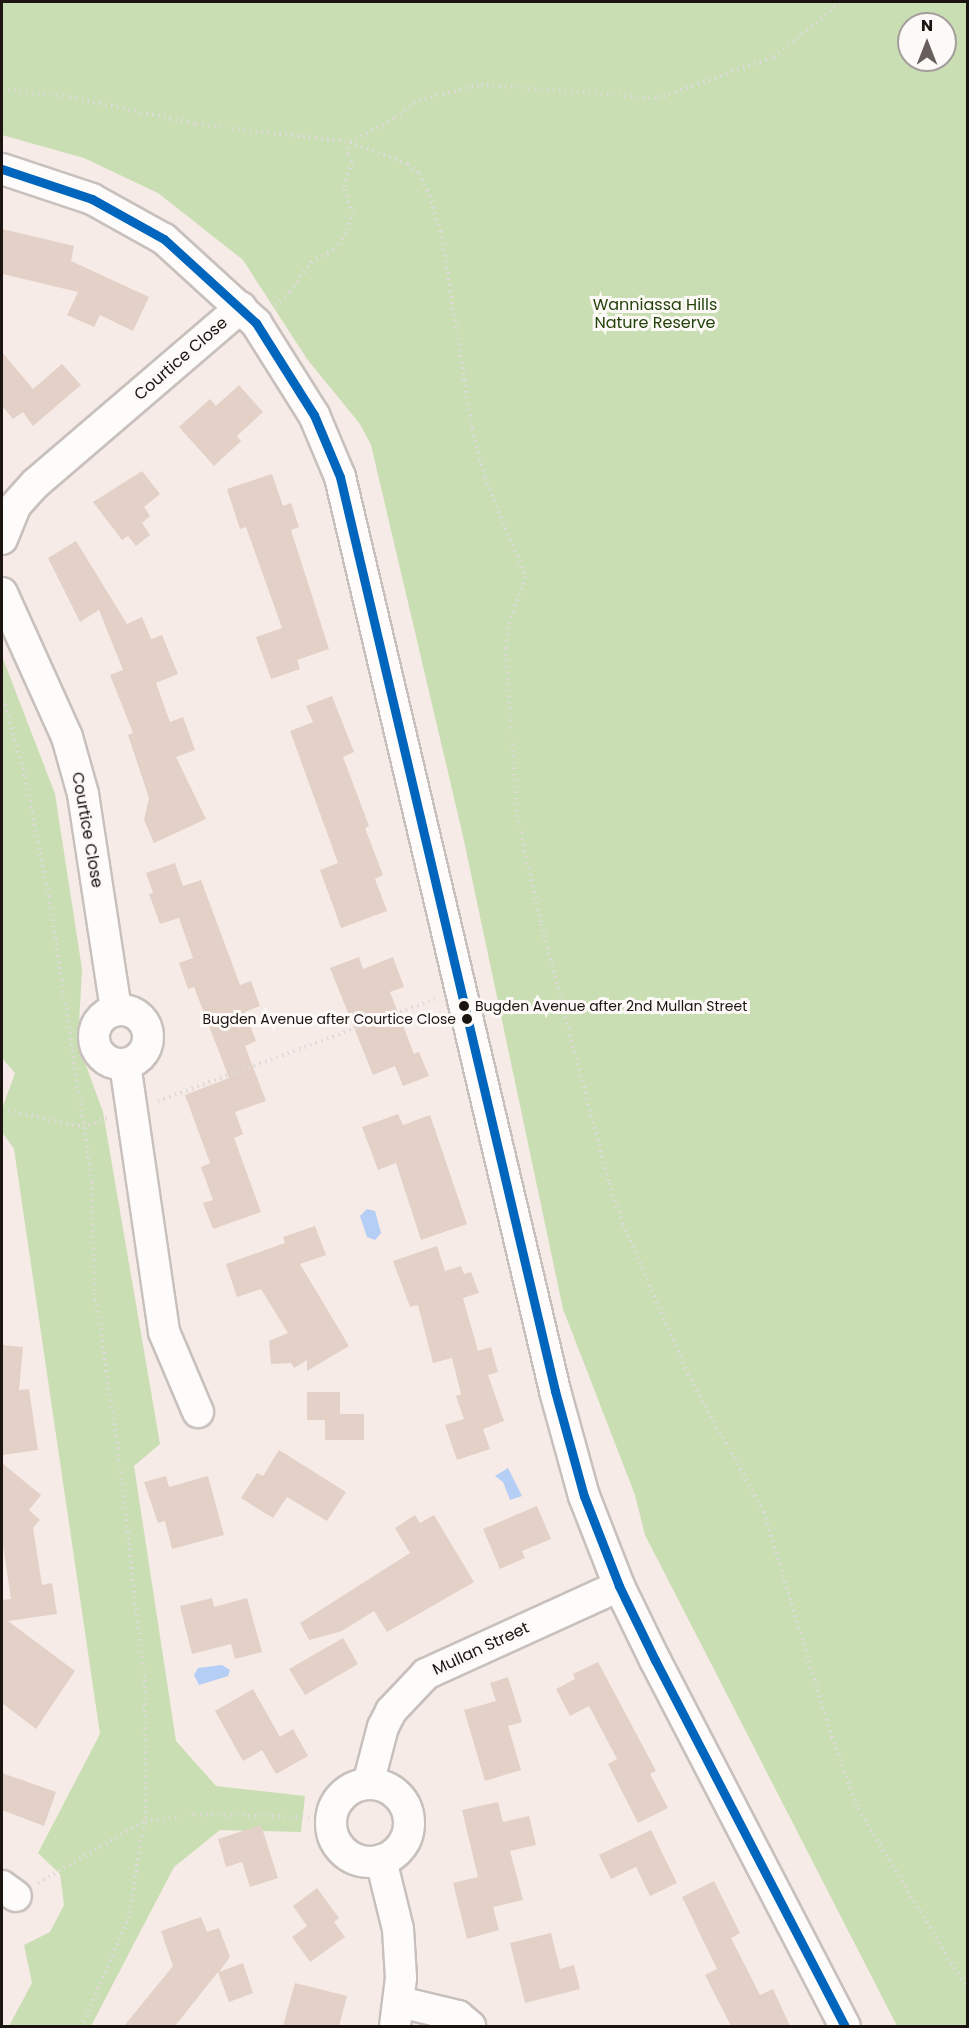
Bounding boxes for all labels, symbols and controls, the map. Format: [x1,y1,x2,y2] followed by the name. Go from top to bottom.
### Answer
[897,12,957,72] north arrow
[921,14,933,37] text: N
[593,295,717,333] park label: Wanniassa Hills Nature Reserve
[130,313,232,405] street label: Courtice Close
[67,771,107,889] street label: Courtice Close
[475,998,747,1014] place label: Bugden Avenue after 2nd Mullan Street
[458,1000,470,1012] marker: Bugden Avenue after 2nd Mullan Street
[202,1011,456,1027] place label: Bugden Avenue after Courtice Close
[461,1013,473,1025] marker: Bugden Avenue after Courtice Close
[430,1618,532,1680] street label: Mullan Street

